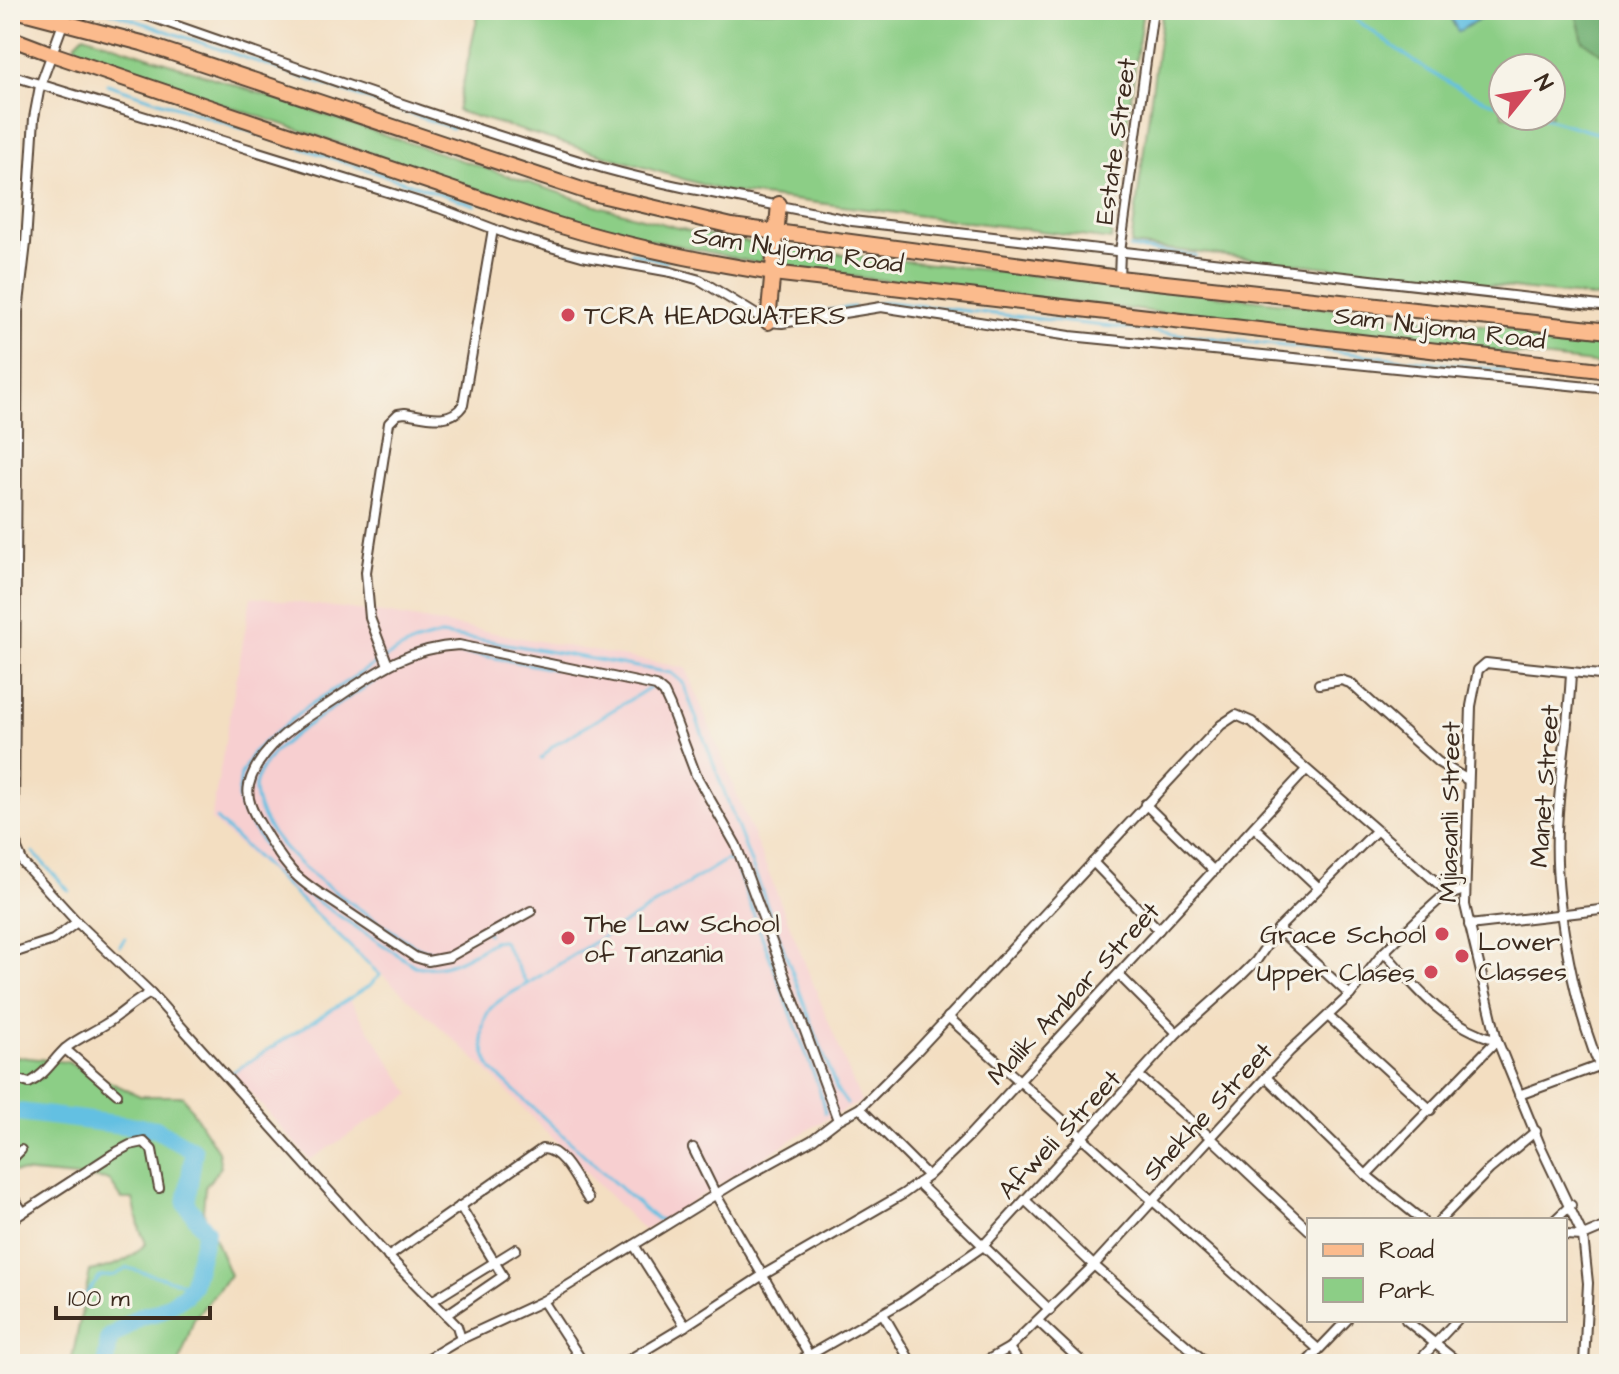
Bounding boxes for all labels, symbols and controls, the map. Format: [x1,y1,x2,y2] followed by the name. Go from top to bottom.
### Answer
[1487,52,1567,132] north arrow
[1087,55,1146,227] street label: Estate Street
[1526,69,1560,97] text: N
[690,217,906,283] street label: Sam Nujoma Road
[1332,297,1548,359] street label: Sam Nujoma Road
[584,298,845,334] place label: TCRA HEADQUATERS
[559,306,577,324] marker: TCRA HEADQUATERS
[1521,703,1569,869] street label: Manet Street
[1430,721,1470,903] street label: Mjiasanli Street
[979,894,1169,1093] street label: Malik Ambar Street
[584,906,780,972] place label: The Law School of Tanzania
[1260,917,1426,953] place label: Grace School
[1478,924,1567,990] place label: Lower Classes
[1433,925,1451,943] marker: Grace School
[559,929,577,947] marker: The Law School of Tanzania
[1453,947,1471,965] marker: Lower Classes
[1257,955,1415,991] place label: Upper Clases
[1422,963,1440,981] marker: Upper Clases
[1134,1034,1282,1189] street label: Shekhe Street
[990,1061,1130,1208] street label: Afweli Street
[1307,1218,1567,1322] legend
[1379,1234,1434,1268] text: Road
[56,1270,210,1320] scale bar
[1379,1274,1435,1308] text: Park
[68,1282,130,1316] text: 100 m

